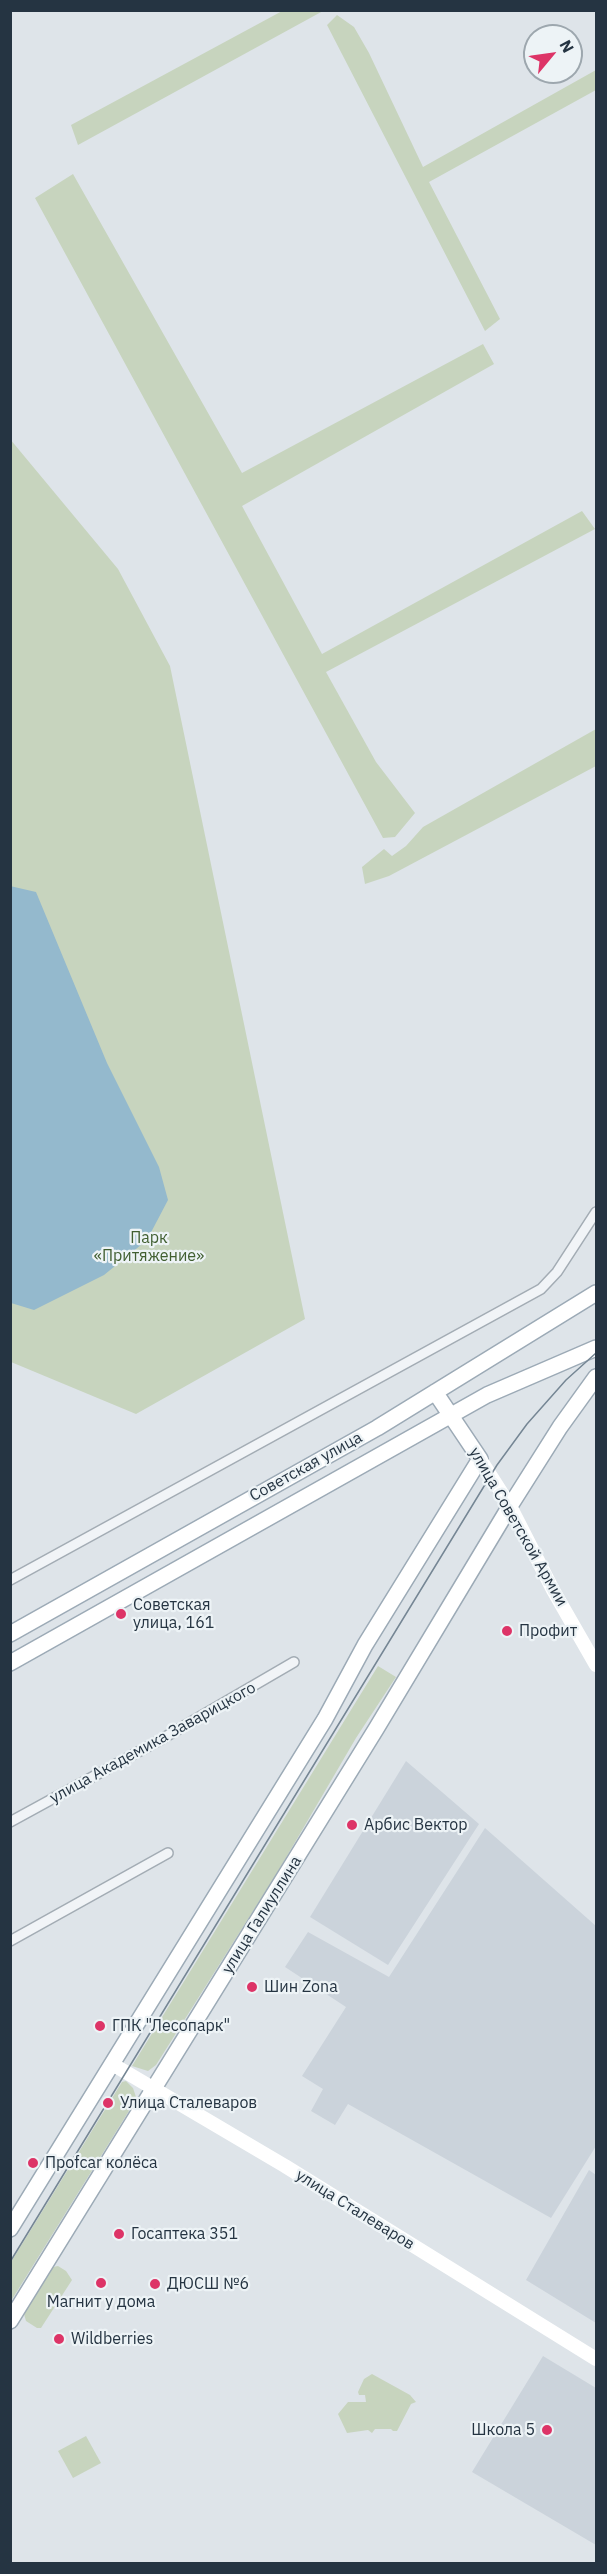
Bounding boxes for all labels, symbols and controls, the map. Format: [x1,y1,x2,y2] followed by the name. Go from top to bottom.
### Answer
[523,24,583,84] north arrow
[555,36,579,56] text: N
[94,1228,204,1266] park label: Парк «Притяжение»
[246,1428,366,1506] street label: Советская улица
[465,1444,571,1610] street label: улица Советской Армии
[133,1595,214,1633] place label: Советская улица, 161
[114,1607,128,1621] marker: Советская улица, 161
[519,1621,577,1641] place label: Профит
[500,1624,514,1638] marker: Профит
[47,1678,259,1808] street label: улица Академика Заварицкого
[364,1815,467,1835] place label: Арбис Вектор
[345,1818,359,1832] marker: Арбис Вектор
[218,1853,306,1977] street label: улица Галиуллина
[264,1977,338,1997] place label: Шин Zona
[245,1980,259,1994] marker: Шин Zona
[112,2016,230,2036] place label: ГПК "Лесопарк"
[93,2019,107,2033] marker: ГПК "Лесопарк"
[120,2093,257,2113] place label: Улица Сталеваров
[101,2096,115,2110] marker: Улица Сталеваров
[45,2153,158,2173] place label: Проfcar колёса
[26,2156,40,2170] marker: Проfcar колёса
[292,2166,418,2254] street label: улица Сталеваров
[131,2224,238,2244] place label: Госаптека 351
[112,2227,126,2241] marker: Госаптека 351
[167,2274,249,2294] place label: ДЮСШ №6
[94,2276,108,2290] marker: Магнит у дома
[148,2277,162,2291] marker: ДЮСШ №6
[47,2292,155,2312] place label: Магнит у дома
[71,2329,153,2349] place label: Wildberries
[52,2332,66,2346] marker: Wildberries
[471,2420,535,2440] place label: Школа 5
[540,2423,554,2437] marker: Школа 5

